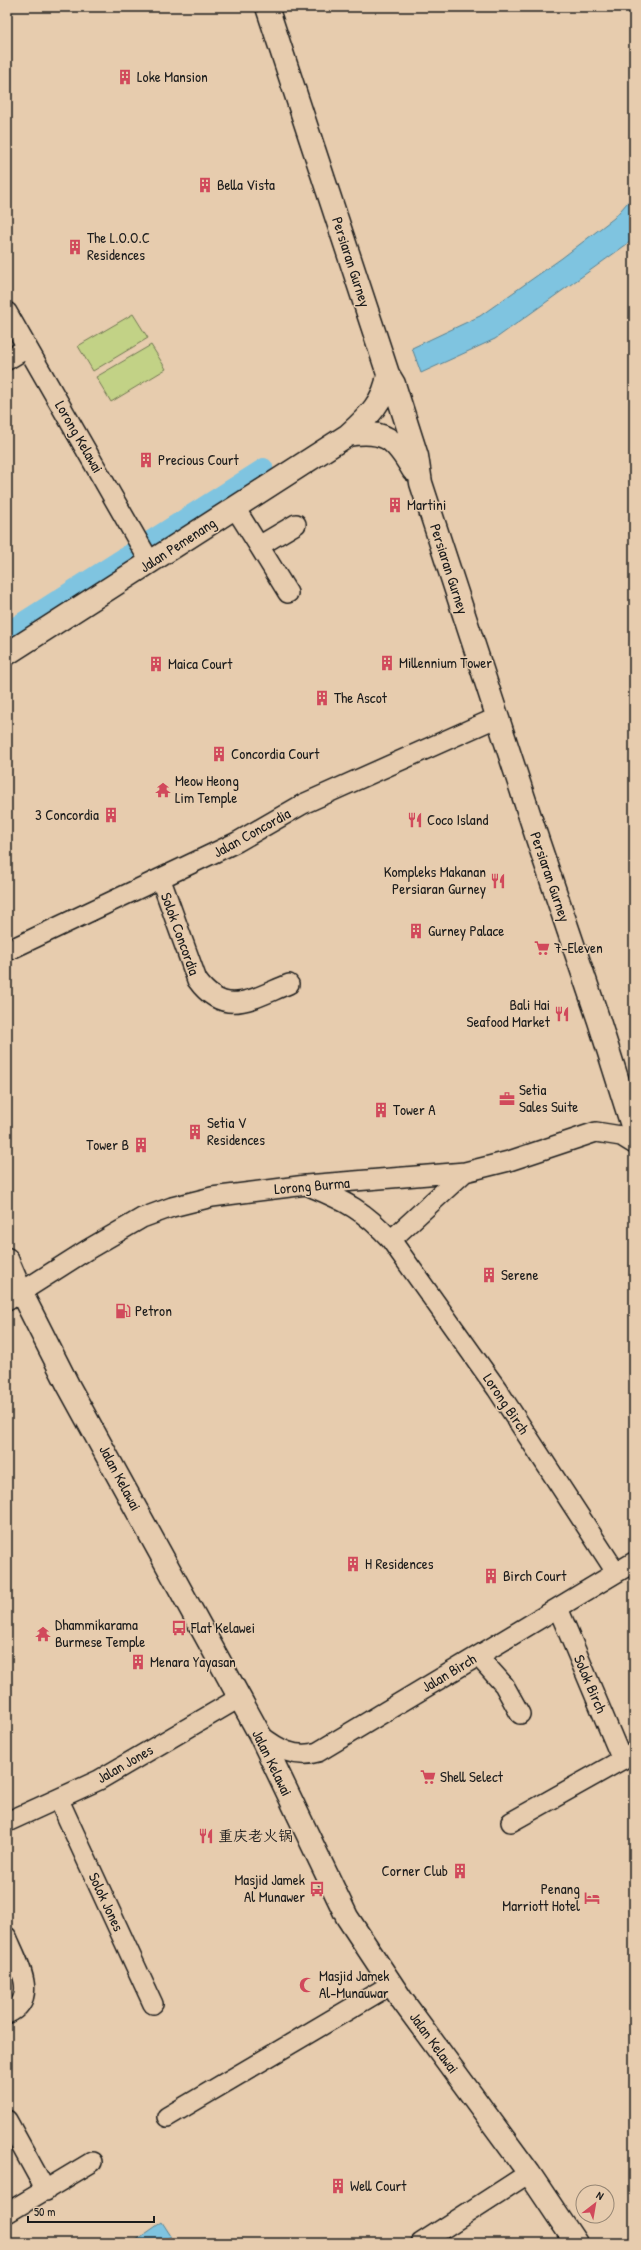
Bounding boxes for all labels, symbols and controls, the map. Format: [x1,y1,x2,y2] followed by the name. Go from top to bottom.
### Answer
[137,66,208,87] place label: Loke Mansion
[116,68,134,86] building icon: Loke Mansion
[217,174,275,195] place label: Bella Vista
[196,176,214,194] building icon: Bella Vista
[327,214,376,310] street label: Persiaran Gurney
[87,227,150,265] place label: The L.O.O.C Residences
[66,238,84,256] building icon: The L.O.O.C Residences
[50,397,109,477] street label: Lorong Kelawai
[158,449,239,470] place label: Precious Court
[137,451,155,469] building icon: Precious Court
[407,494,446,515] place label: Martini
[386,496,404,514] building icon: Martini
[136,512,220,577] street label: Jalan Pemenang
[425,521,474,617] street label: Persiaran Gurney
[399,652,492,673] place label: Millennium Tower
[168,653,233,674] place label: Maica Court
[378,654,396,672] building icon: Millennium Tower
[147,655,165,673] building icon: Maica Court
[334,687,388,708] place label: The Ascot
[313,689,331,707] building icon: The Ascot
[231,743,320,764] place label: Concordia Court
[210,745,228,763] building icon: Concordia Court
[175,770,239,808] place label: Meow Heong Lim Temple
[154,781,172,799] temple icon: Meow Heong Lim Temple
[209,803,294,862] street label: Jalan Concordia
[35,804,99,825] place label: 3 Concordia
[102,806,120,824] building icon: 3 Concordia
[427,809,489,830] place label: Coco Island
[406,811,424,829] restaurant icon: Coco Island
[525,829,576,925] street label: Persiaran Gurney
[384,861,486,899] place label: Kompleks Makanan Persiaran Gurney
[489,872,507,890] restaurant icon: Kompleks Makanan Persiaran Gurney
[156,890,205,978] street label: Solok Concordia
[428,920,504,941] place label: Gurney Palace
[407,922,425,940] building icon: Gurney Palace
[554,937,603,958] place label: 7-Eleven
[533,939,551,957] supermarket icon: 7-Eleven
[467,994,551,1032] place label: Bali Hai Seafood Market
[553,1005,571,1023] restaurant icon: Bali Hai Seafood Market
[519,1079,578,1117] place label: Setia Sales Suite
[498,1090,516,1108] office icon: Setia Sales Suite
[393,1099,436,1120] place label: Tower A
[372,1101,390,1119] building icon: Tower A
[207,1112,265,1150] place label: Setia V Residences
[186,1123,204,1141] building icon: Setia V Residences
[86,1134,129,1155] place label: Tower B
[132,1136,150,1154] building icon: Tower B
[273,1172,351,1199] street label: Lorong Burma
[501,1264,538,1285] place label: Serene
[480,1266,498,1284] building icon: Serene
[135,1300,172,1321] place label: Petron
[114,1302,132,1320] fuel station icon: Petron
[478,1369,534,1438] street label: Lorong Birch
[94,1441,146,1514] street label: Jalan Kelawai
[365,1553,434,1574] place label: H Residences
[344,1555,362,1573] building icon: H Residences
[503,1565,567,1586] place label: Birch Court
[482,1567,500,1585] building icon: Birch Court
[55,1614,145,1652] place label: Dhammikarama Burmese Temple
[190,1617,255,1638] place label: Flat Kelawei
[170,1619,188,1637] bus stop icon: Flat Kelawei
[34,1625,52,1643] temple icon: Dhammikarama Burmese Temple
[417,1648,480,1697] street label: Jalan Birch
[150,1651,236,1672] place label: Menara Yayasan
[569,1651,612,1716] street label: Solok Birch
[129,1653,147,1671] building icon: Menara Yayasan
[247,1726,298,1799] street label: Jalan Kelawai
[93,1739,157,1788] street label: Jalan Jones
[440,1766,504,1787] place label: Shell Select
[419,1768,437,1786] supermarket icon: Shell Select
[218,1825,293,1846] place label: 重庆老火锅
[197,1827,215,1845] restaurant icon: 重庆老火锅
[382,1860,448,1881] place label: Corner Club
[451,1862,469,1880] building icon: Corner Club
[84,1869,129,1935] street label: Solok Jones
[234,1869,305,1907] place label: Masjid Jamek Al Munawer
[502,1878,580,1916] place label: Penang Marriott Hotel
[308,1880,326,1898] bus stop icon: Masjid Jamek Al Munawer
[583,1889,601,1907] hotel icon: Penang Marriott Hotel
[319,1965,390,2003] place label: Masjid Jamek Al-Munauwar
[298,1976,316,1994] mosque icon: Masjid Jamek Al-Munauwar
[405,2008,464,2078] street label: Jalan Kelawai
[350,2175,407,2196] place label: Well Court
[329,2177,347,2195] building icon: Well Court
[575,2184,615,2224] north arrow
[594,2188,606,2203] text: N
[28,2198,154,2224] scale bar
[34,2203,55,2220] text: 50 m

